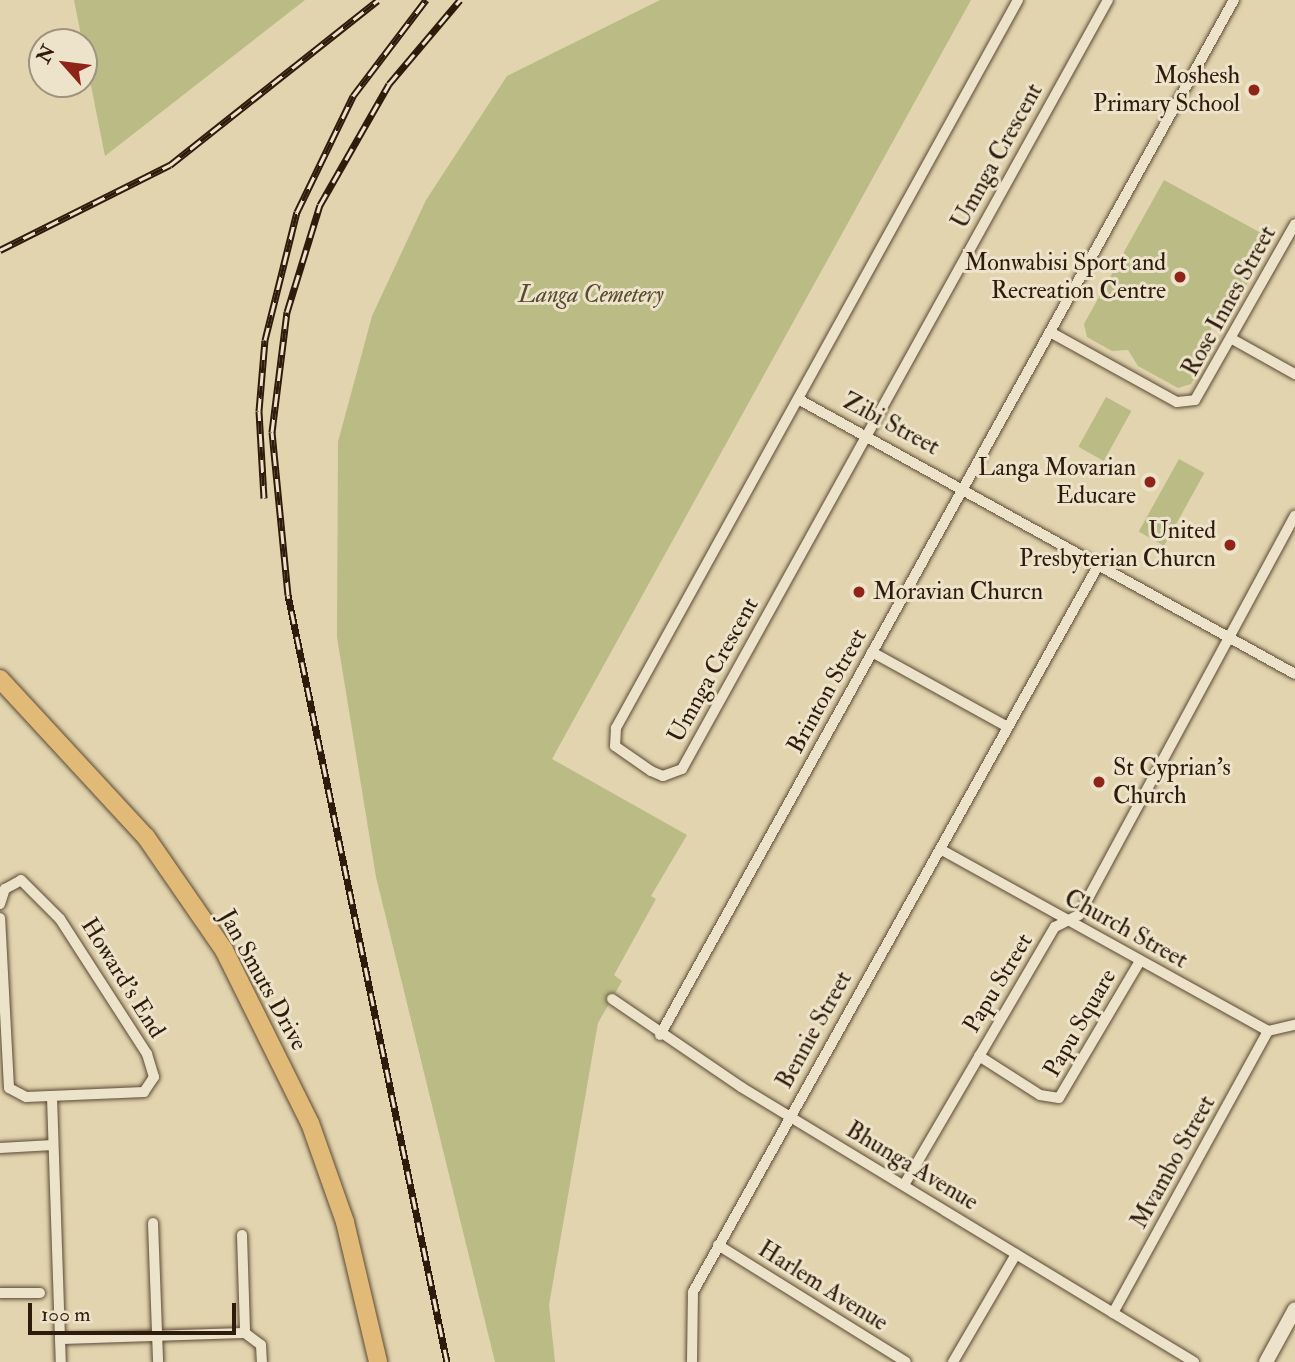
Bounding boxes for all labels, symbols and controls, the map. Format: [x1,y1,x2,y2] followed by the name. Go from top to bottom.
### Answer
[28,28,98,98] north arrow
[32,41,61,67] text: N
[1093,62,1240,118] place label: Moshesh Primary School
[945,78,1049,234] street label: Umnga Crescent
[1246,82,1262,98] marker: Moshesh Primary School
[1176,221,1282,381] street label: Rose Innes Street
[964,249,1166,305] place label: Monwabisi Sport and Recreation Centre
[1172,269,1188,285] marker: Monwabisi Sport and Recreation Centre
[518,281,664,309] park label: Langa Cemetery
[838,387,944,461] street label: Zibi Street
[978,454,1136,510] place label: Langa Movarian Educare
[1142,474,1158,490] marker: Langa Movarian Educare
[1019,517,1216,573] place label: United Presbyterian Churcn
[1222,537,1238,553] marker: United Presbyterian Churcn
[873,578,1043,606] place label: Moravian Churcn
[851,584,867,600] marker: Moravian Churcn
[661,592,765,748] street label: Umnga Crescent
[781,624,873,758] street label: Brinton Street
[1113,754,1231,810] place label: St Cyprian's Church
[1091,774,1107,790] marker: St Cyprian's Church
[1059,883,1193,975] street label: Church Street
[212,905,314,1055] street label: Jan Smuts Drive
[75,913,171,1043] street label: Howard's End
[957,928,1039,1038] street label: Papu Street
[1038,964,1122,1082] street label: Papu Square
[770,966,858,1094] street label: Bennie Street
[1125,1090,1221,1234] street label: Mvambo Street
[841,1115,983,1217] street label: Bhunga Avenue
[753,1235,893,1337] street label: Harlem Avenue
[32,1288,240,1332] scale bar
[41,1301,91,1328] text: 100 m

